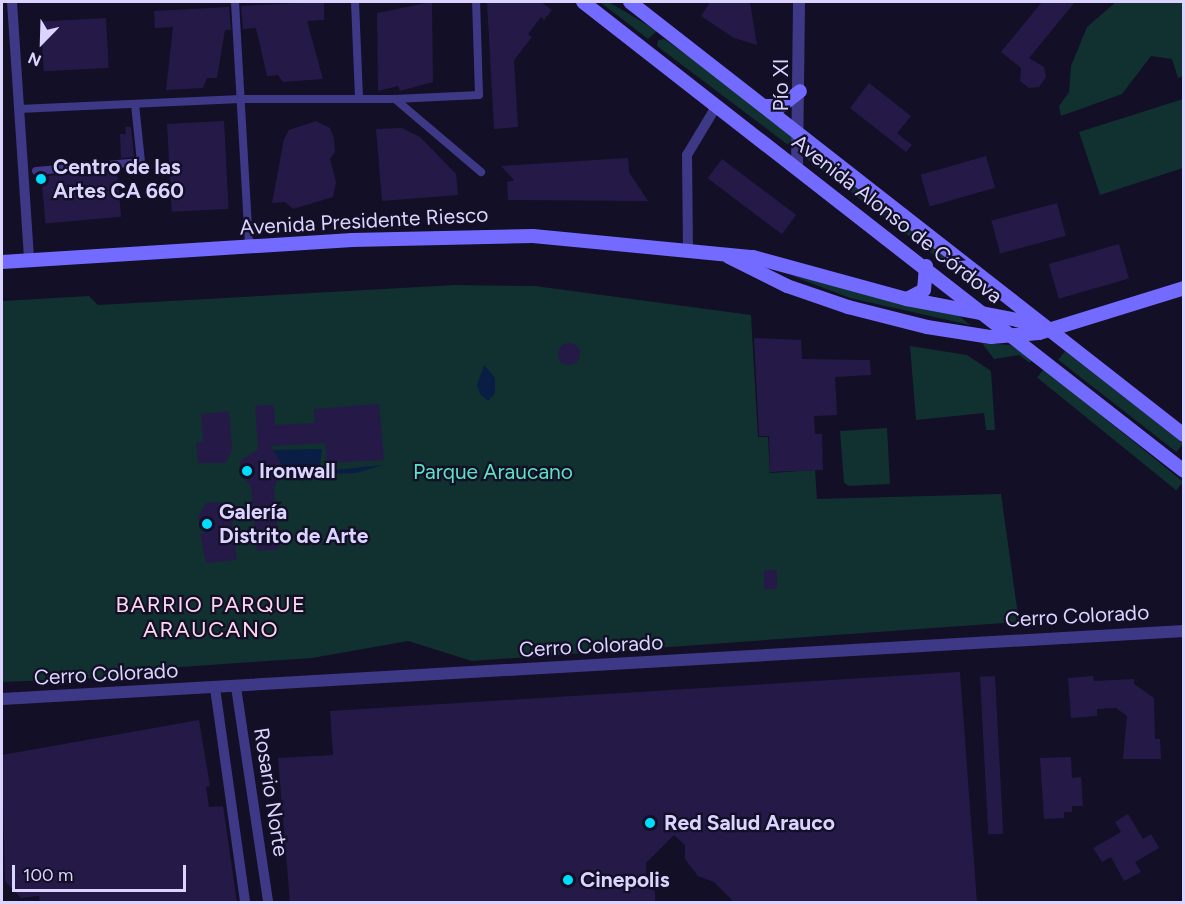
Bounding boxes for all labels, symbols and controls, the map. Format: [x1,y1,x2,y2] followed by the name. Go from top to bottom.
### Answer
[12,12,72,72] north arrow
[25,48,44,70] text: N
[768,59,794,111] street label: Pío XI
[787,129,1007,309] street label: Avenida Alonso de Córdova
[53,154,184,204] place label: Centro de las Artes CA 660
[34,172,48,186] marker: Centro de las Artes CA 660
[239,202,489,240] street label: Avenida Presidente Riesco
[259,458,336,484] place label: Ironwall
[413,459,573,485] park label: Parque Araucano
[240,464,254,478] marker: Ironwall
[219,499,368,549] place label: Galería Distrito de Arte
[200,517,214,531] marker: Galería Distrito de Arte
[116,591,306,642] district label: BARRIO PARQUE ARAUCANO
[1004,600,1150,632] street label: Cerro Colorado
[518,630,664,662] street label: Cerro Colorado
[33,658,179,690] street label: Cerro Colorado
[248,726,294,858] street label: Rosario Norte
[664,810,835,836] place label: Red Salud Arauco
[641,814,659,832] marker: Red Salud Arauco
[15,853,189,891] scale bar
[23,864,73,886] text: 100 m
[580,867,670,893] place label: Cinepolis
[561,873,575,887] marker: Cinepolis

